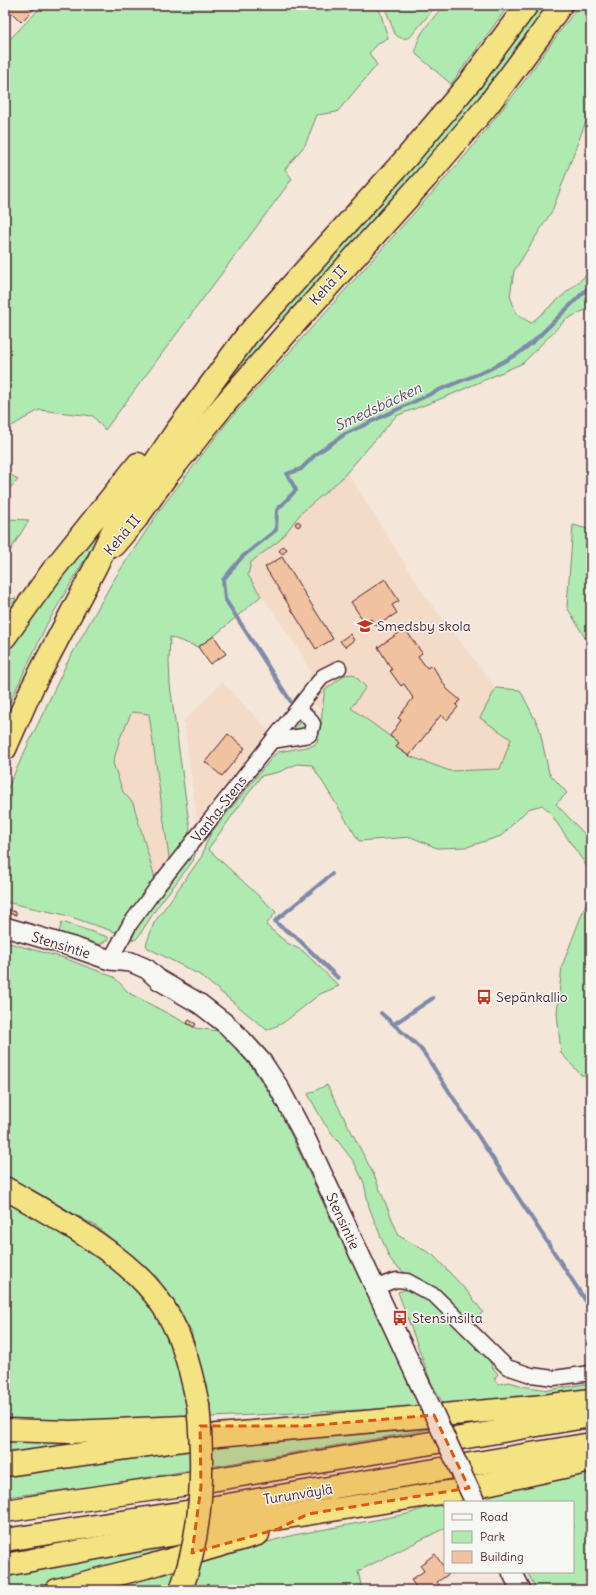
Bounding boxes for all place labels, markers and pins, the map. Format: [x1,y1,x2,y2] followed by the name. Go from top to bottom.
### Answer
[356,617,374,635] school or university icon: Smedsby skola
[377,617,471,635] place label: Smedsby skola
[475,988,493,1006] bus stop icon: Sepänkallio
[496,988,568,1006] place label: Sepänkallio
[391,1309,409,1327] bus stop icon: Stensinsilta
[412,1309,483,1327] place label: Stensinsilta

